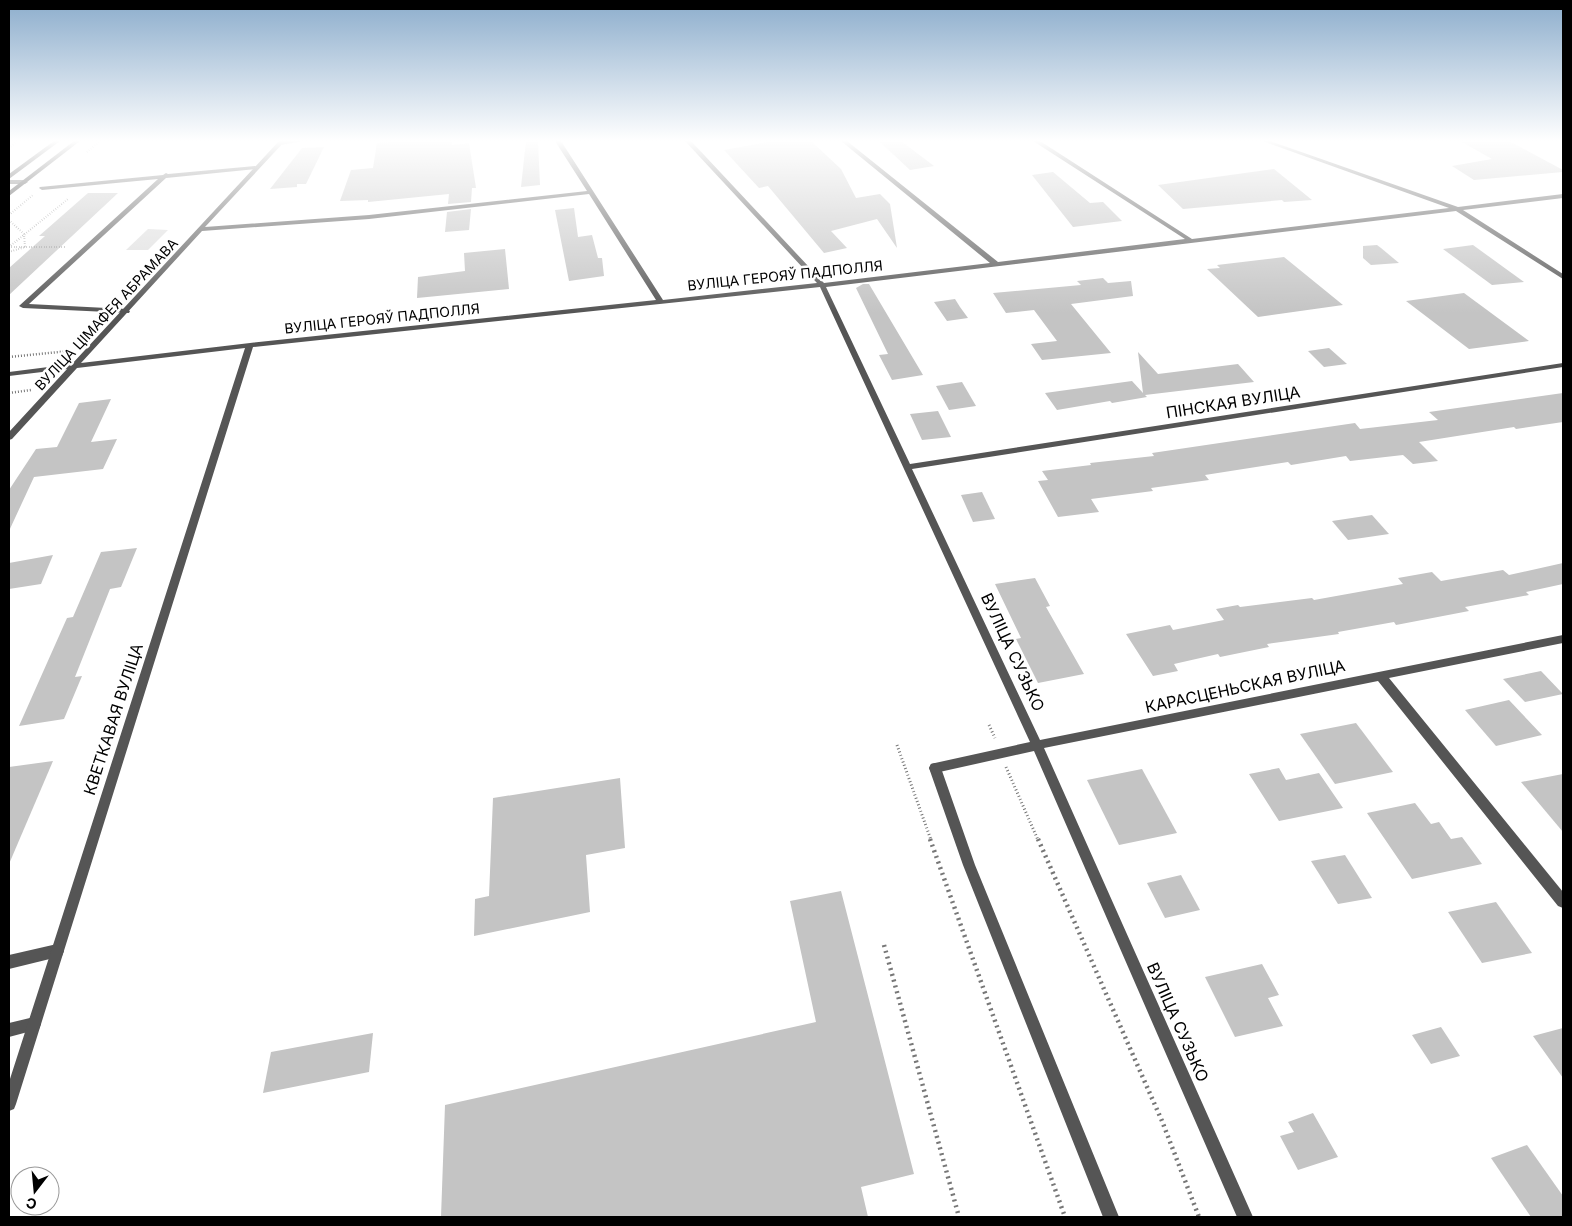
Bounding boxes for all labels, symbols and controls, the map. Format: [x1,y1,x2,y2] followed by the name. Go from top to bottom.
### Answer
[31,234,181,394] street label: ВУЛІЦА ЦІМАФЕЯ АБРАМАВА
[686,255,884,294] street label: ВУЛІЦА ГЕРОЯЎ ПАДПОЛЛЯ
[283,298,481,337] street label: ВУЛІЦА ГЕРОЯЎ ПАДПОЛЛЯ
[1164,382,1302,422] street label: ПІНСКАЯ ВУЛІЦА
[977,590,1049,714] street label: ВУЛІЦА СУЗЬКО
[79,640,147,798] street label: КВЕТКАВАЯ ВУЛІЦА
[1143,655,1347,717] street label: КАРАСЦЕНЬСКАЯ ВУЛІЦА
[1143,959,1213,1085] street label: ВУЛІЦА СУЗЬКО
[10,1166,60,1216] north arrow
[24,1194,39,1214] text: С

